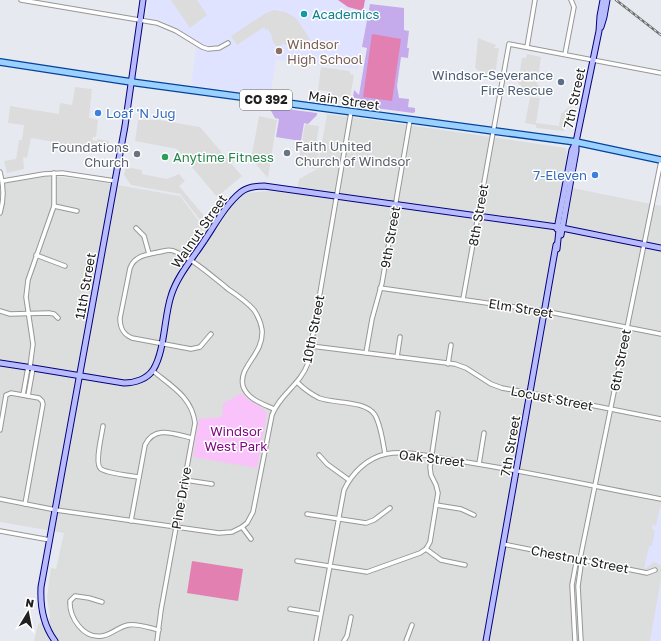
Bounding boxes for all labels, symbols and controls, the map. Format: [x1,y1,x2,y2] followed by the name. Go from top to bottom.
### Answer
[312,6,380,22] place label: Academics
[299,9,309,19] marker: Academics
[287,36,363,67] place label: Windsor High School
[274,46,284,56] marker: Windsor High School
[560,66,588,130] street label: 7th Street
[432,67,553,98] place label: Windsor-Severance Fire Rescue
[556,77,566,87] marker: Windsor-Severance Fire Rescue
[307,87,381,113] street label: Main Street
[240,90,292,110] road number: CO 392
[106,105,176,121] place label: Loaf 'N Jug
[93,108,103,118] marker: Loaf 'N Jug
[295,138,410,169] place label: Faith United Church of Windsor
[51,139,129,170] place label: Foundations Church
[282,148,292,158] marker: Faith United Church of Windsor
[132,149,142,159] marker: Foundations Church
[173,149,274,165] place label: Anytime Fitness
[160,152,170,162] marker: Anytime Fitness
[533,167,587,183] place label: 7-Eleven
[590,170,600,180] marker: 7-Eleven
[465,183,491,247] street label: 8th Street
[168,191,230,271] street label: Walnut Street
[377,205,403,269] street label: 9th Street
[71,251,99,321] street label: 11th Street
[299,293,327,365] street label: 10th Street
[487,295,555,321] street label: Elm Street
[606,328,634,392] street label: 6th Street
[509,382,595,414] street label: Locust Street
[497,414,523,478] street label: 7th Street
[205,423,268,454] park label: Windsor West Park
[398,446,466,470] street label: Oak Street
[168,466,194,530] street label: Pine Drive
[530,542,630,576] street label: Chestnut Street
[8,593,48,633] north arrow
[25,596,35,610] text: N

